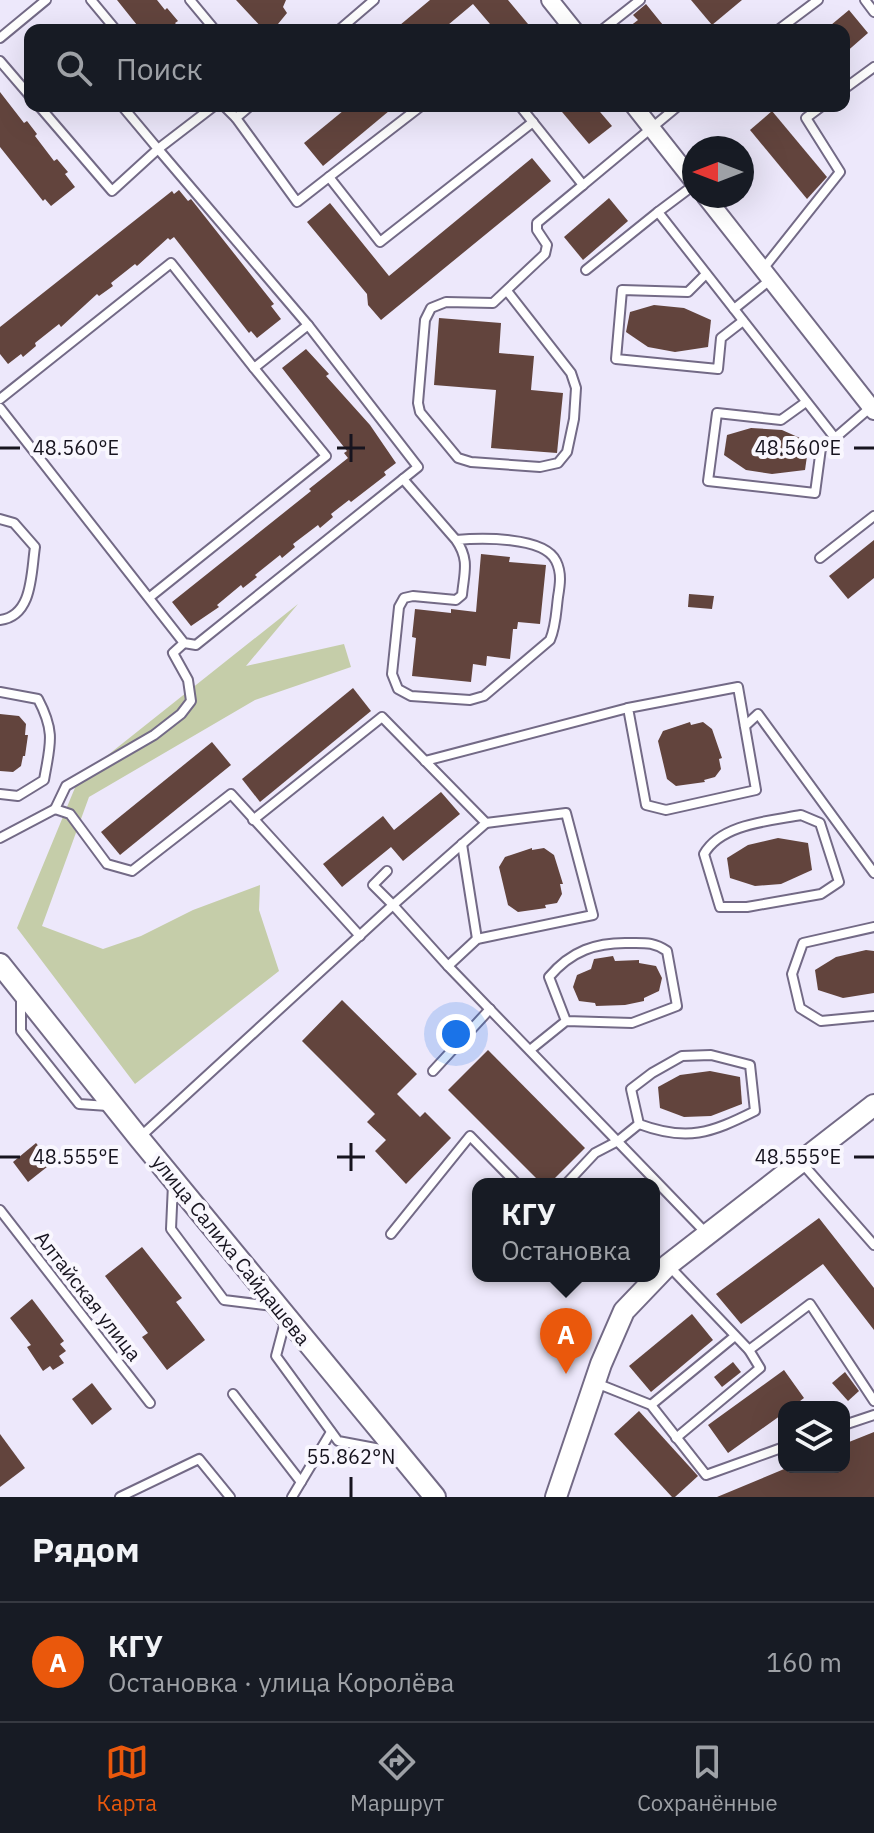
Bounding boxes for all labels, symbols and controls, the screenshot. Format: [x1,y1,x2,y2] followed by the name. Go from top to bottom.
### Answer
[24,24,850,112] search box
[52,46,96,90] icon: search
[116,49,203,88] text: Поиск
[682,136,754,208] north arrow
[33,434,119,461] text: 48.560°E
[755,434,841,461] text: 48.560°E
[436,1014,476,1054] your location
[33,1143,119,1170] text: 48.555°E
[755,1143,841,1170] text: 48.555°E
[146,1149,317,1351] street label: улица Салиха Сайдашева
[472,1178,660,1282] popup
[501,1194,556,1233] text: КГУ
[29,1225,148,1367] street label: Алтайская улица
[501,1233,631,1267] text: Остановка
[540,1308,592,1374] pin: A
[778,1401,850,1473] map controls
[778,1401,850,1473] button: layers
[307,1443,395,1470] text: 55.862°N
[32,1527,140,1571] text: Рядом
[108,1626,163,1665] text: КГУ
[49,1645,67,1679] text: A
[766,1645,842,1679] text: 160 m
[108,1665,454,1699] text: Остановка · улица Королёва
[97,1740,157,1817] tab: Карта
[350,1740,444,1817] tab: Маршрут
[637,1740,777,1817] tab: Сохранённые

